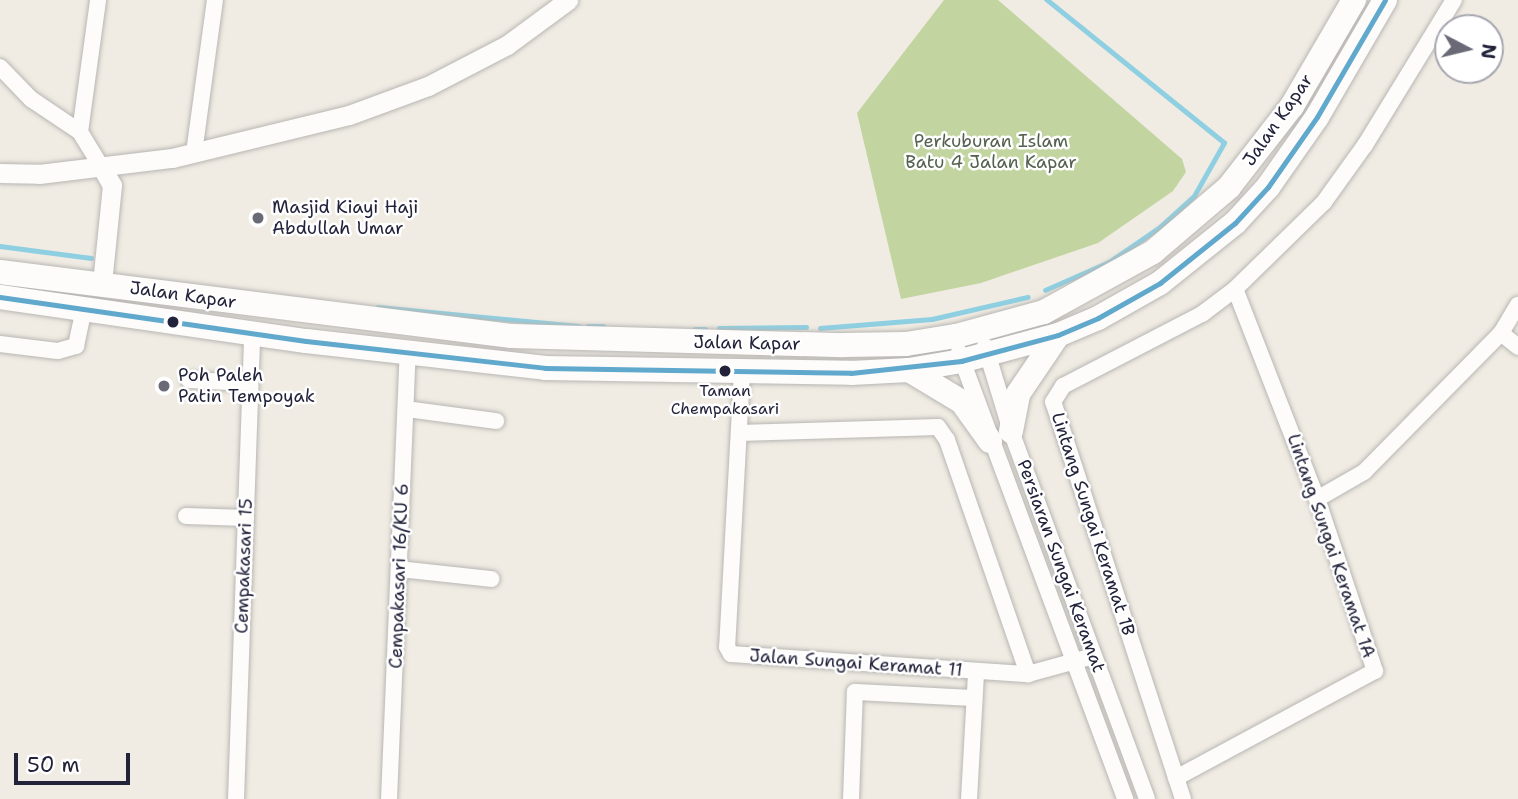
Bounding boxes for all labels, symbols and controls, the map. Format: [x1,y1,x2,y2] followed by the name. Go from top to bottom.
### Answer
[1434,14,1504,84] north arrow
[1475,42,1502,60] text: N
[1238,70,1318,170] street label: Jalan Kapar
[905,131,1077,174] park label: Perkuburan Islam Batu 4 Jalan Kapar
[272,197,418,240] place label: Masjid Kiayi Haji Abdullah Umar
[250,210,266,226] marker: Masjid Kiayi Haji Abdullah Umar
[128,277,238,313] street label: Jalan Kapar
[166,315,180,329] unlabelled marker
[693,331,801,355] street label: Jalan Kapar
[718,364,732,378] marker: Taman Chempakasari
[178,365,315,408] place label: Poh Paleh Patin Tempoyak
[156,378,172,394] marker: Poh Paleh Patin Tempoyak
[671,381,779,419] place label: Taman Chempakasari
[1047,410,1139,638] street label: Lintang Sungai Keramat 1B
[1282,431,1380,661] street label: Lintang Sungai Keramat 1A
[1012,457,1110,675] street label: Persiaran Sungai Keramat
[385,483,413,669] street label: Cempakasari 16/KU 6
[231,498,257,634] street label: Cempakasari 15
[749,645,963,681] street label: Jalan Sungai Keramat 11
[18,740,133,784] scale bar
[27,751,80,779] text: 50 m

